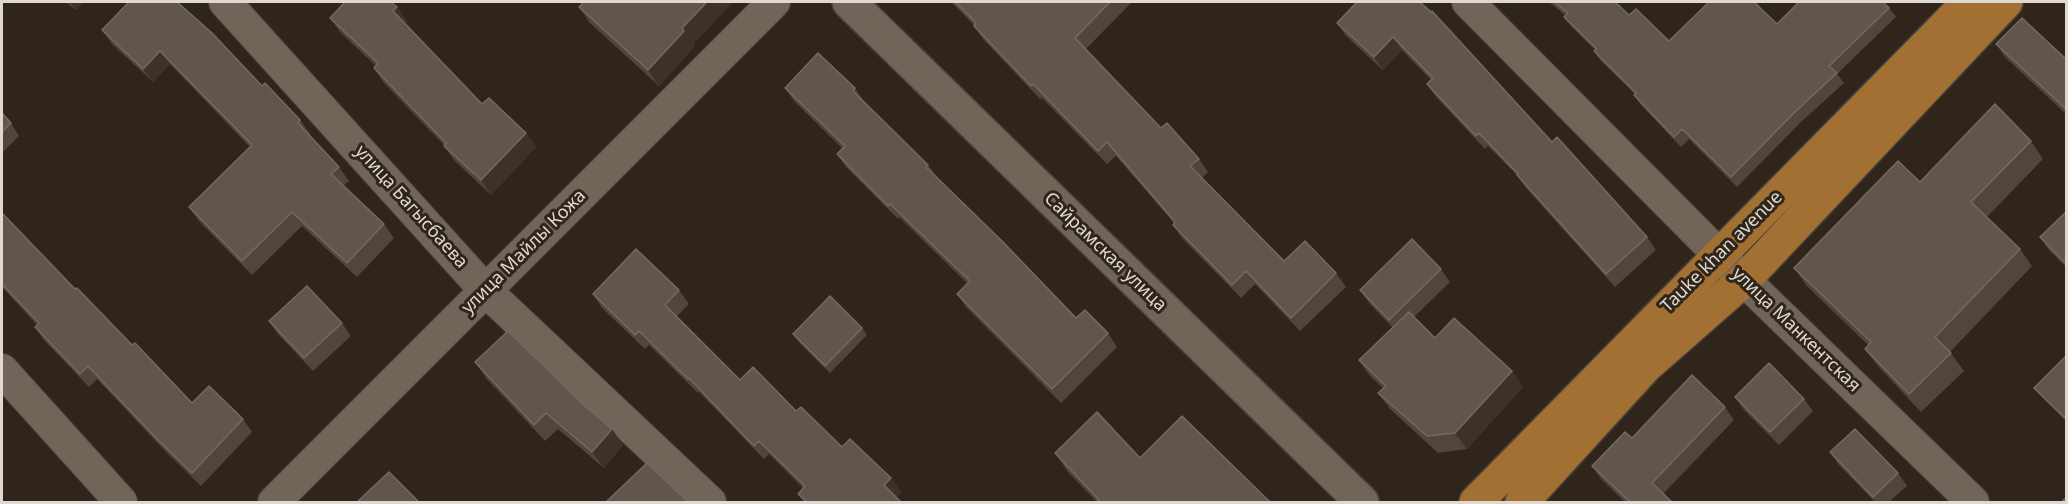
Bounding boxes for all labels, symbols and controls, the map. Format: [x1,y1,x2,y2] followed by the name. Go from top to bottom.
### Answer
[350,141,472,273] street label: улица Багысбаева
[457,185,591,319] street label: улица Майлы Кожа
[1657,187,1787,317] street label: Tauke khan avenue
[1039,188,1171,316] street label: Сайрамская улица
[1727,263,1865,397] street label: улица Манкентская

